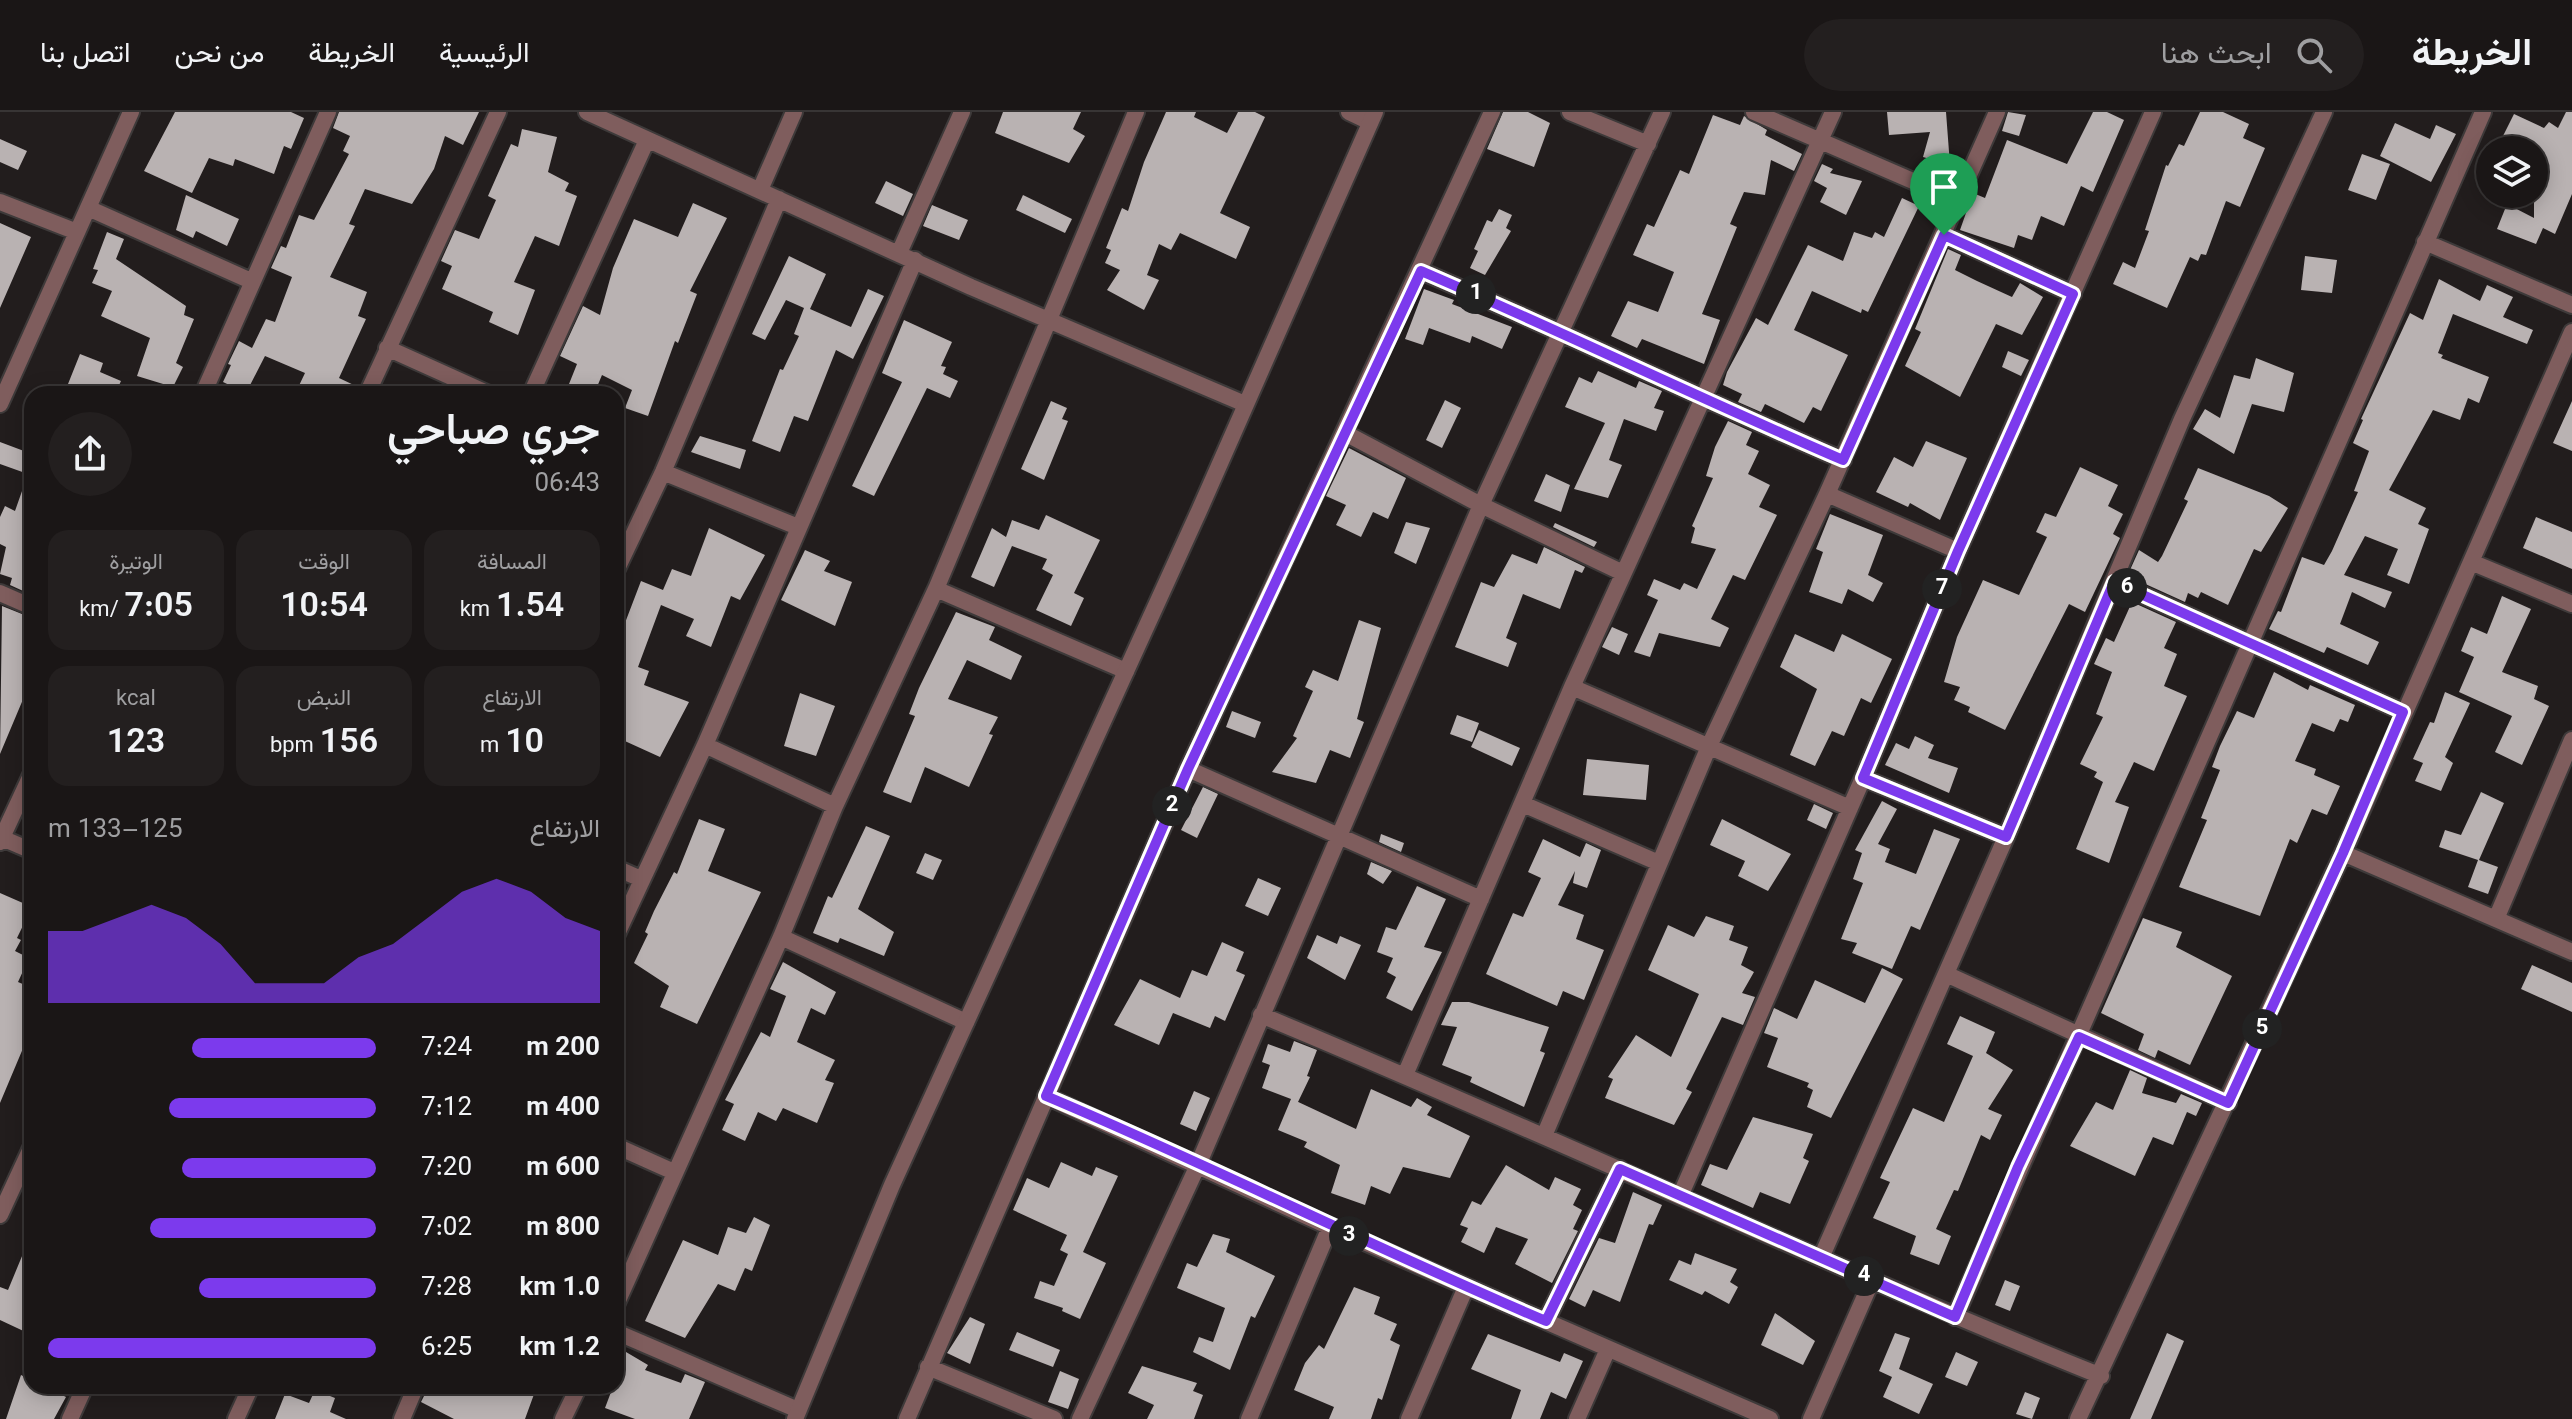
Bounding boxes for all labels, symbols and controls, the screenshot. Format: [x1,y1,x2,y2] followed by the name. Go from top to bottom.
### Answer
[1804,19,2364,91] search box
[2412,26,2532,85] text: الخريطة
[2161,32,2272,79] text: ابحث هنا
[40,33,130,77] text: اتصل بنا
[174,33,264,77] text: من نحن
[308,33,395,77] text: الخريطة
[439,33,530,77] text: الرئيسية
[2292,33,2336,77] icon: search
[2476,136,2548,208] map controls
[2476,136,2548,208] button: layers
[1910,153,1978,235] pin
[1922,165,1966,209] icon: arrive
[1456,274,1496,314] pin: 1
[1470,276,1482,311] text: 1
[387,399,600,468] text: جري صباحي
[48,412,132,496] button: share
[534,464,600,505] text: 06:43
[109,546,163,581] text: الوتيرة
[298,546,350,581] text: الوقت
[477,546,547,581] text: المسافة
[2107,568,2147,608] pin: 6
[1922,569,1962,609] pin: 7
[2121,570,2133,605] text: 6
[1936,571,1948,606] text: 7
[125,581,193,634] text: 7:05
[280,581,368,634] text: 10:54
[496,581,564,634] text: 1.54
[79,593,125,628] text: /km
[460,593,496,628] text: km
[116,682,156,717] text: kcal
[297,682,351,717] text: النبض
[482,682,542,717] text: الارتفاع
[107,717,165,770] text: 123
[320,717,378,770] text: 156
[505,717,544,770] text: 10
[270,729,320,764] text: bpm
[480,729,505,764] text: m
[1152,786,1192,826] pin: 2
[1166,788,1178,823] text: 2
[48,810,183,851] text: 125–133 m
[529,810,600,851] text: الارتفاع
[2242,1009,2282,1049] pin: 5
[2256,1011,2268,1046] text: 5
[421,1028,472,1069] text: 7:24
[526,1028,600,1069] text: 200 m
[421,1088,472,1129] text: 7:12
[526,1088,600,1129] text: 400 m
[421,1148,472,1189] text: 7:20
[526,1148,600,1189] text: 600 m
[421,1208,472,1249] text: 7:02
[526,1208,600,1249] text: 800 m
[1329,1216,1369,1256] pin: 3
[1343,1218,1355,1253] text: 3
[1844,1256,1884,1296] pin: 4
[1858,1258,1870,1293] text: 4
[421,1268,472,1309] text: 7:28
[519,1268,600,1309] text: 1.0 km
[421,1328,472,1369] text: 6:25
[519,1328,600,1369] text: 1.2 km

